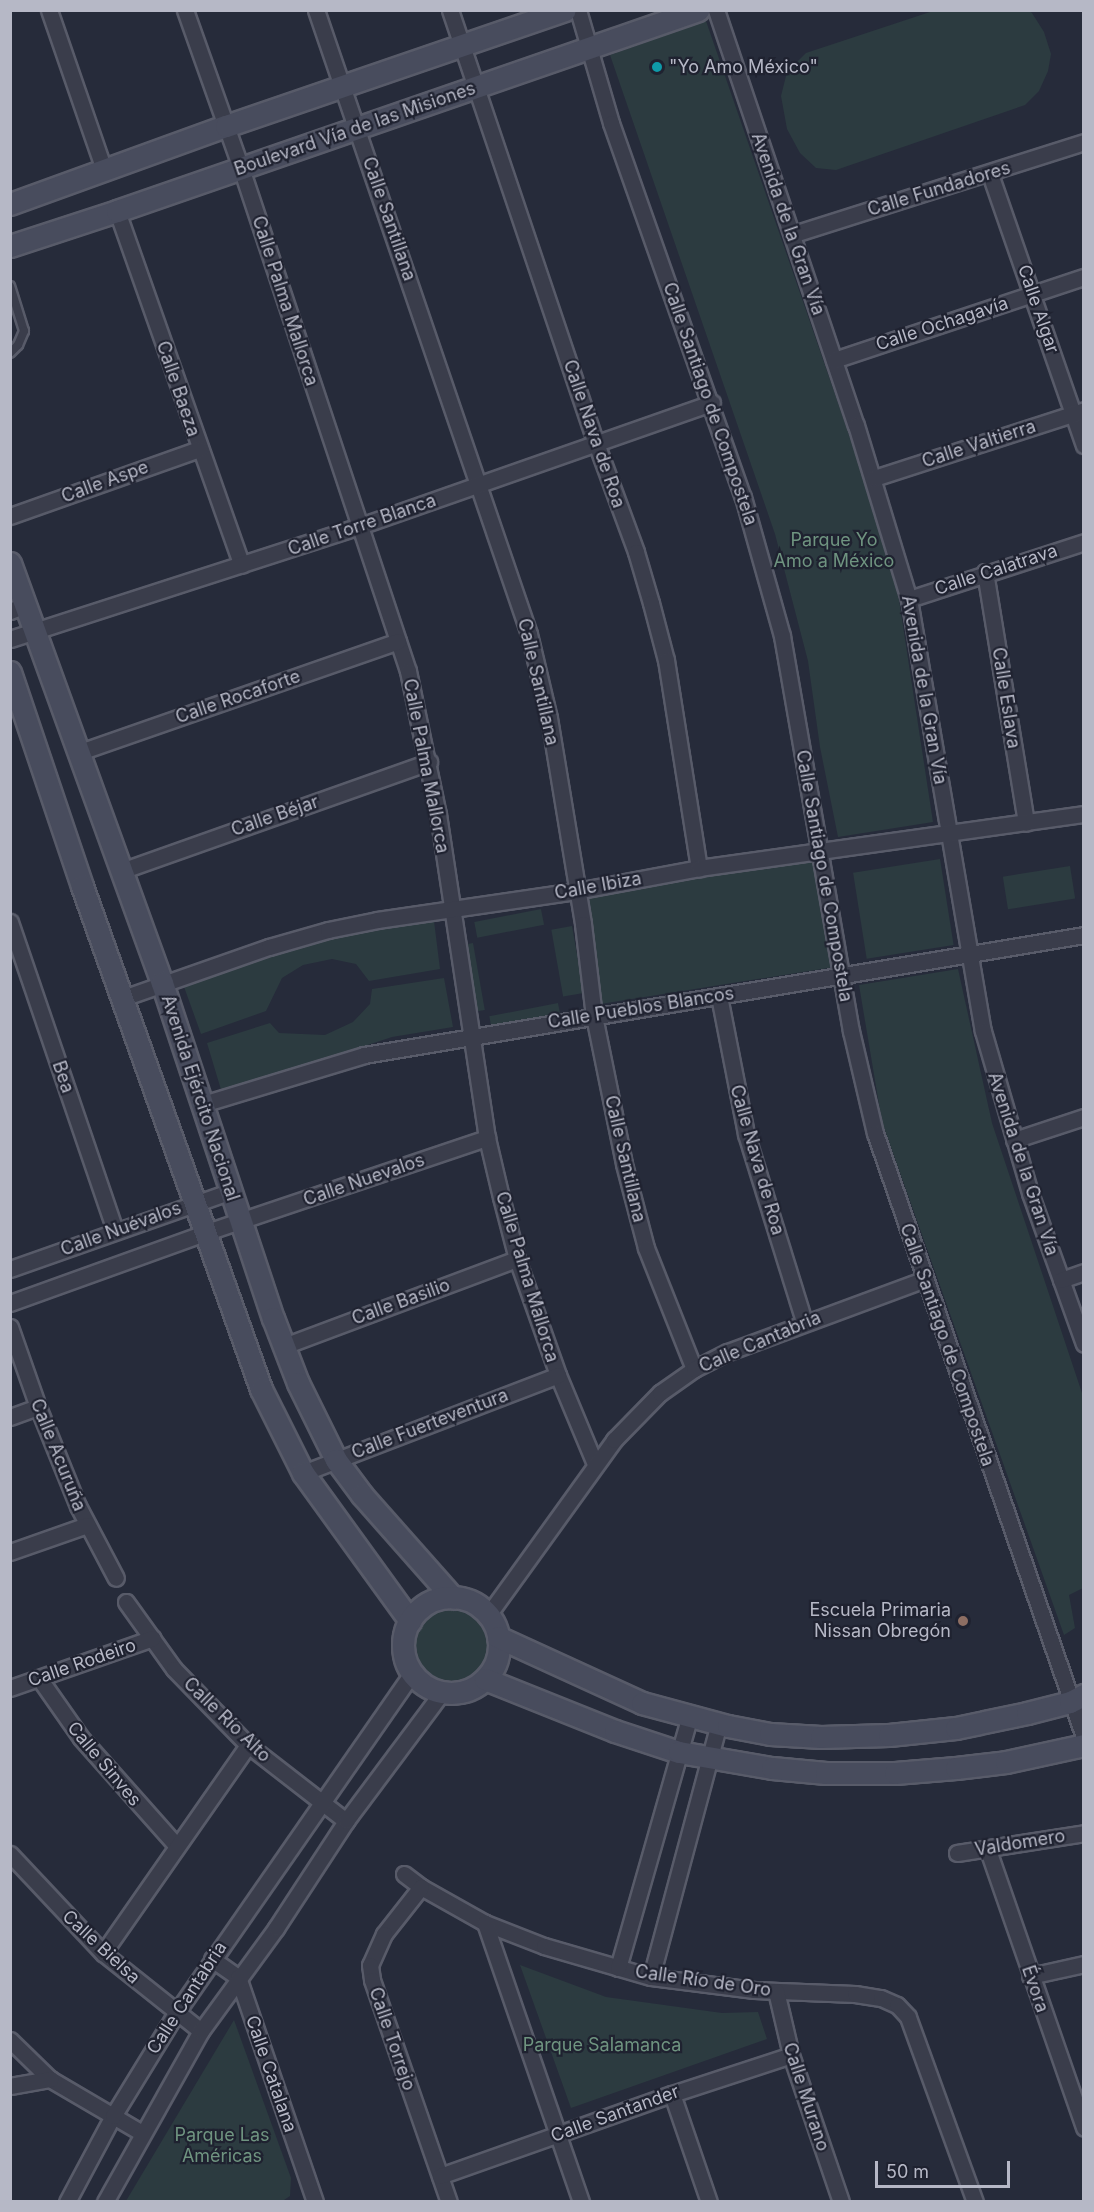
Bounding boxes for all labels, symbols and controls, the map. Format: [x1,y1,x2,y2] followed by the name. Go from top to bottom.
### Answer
[669,56,818,78] place label: "Yo Amo México"
[650,60,664,74] marker: "Yo Amo México"
[231,77,479,181] street label: Boulevard Vía de las Misiones
[747,130,829,318] street label: Avenida de la Gran Vía
[358,154,420,284] street label: Calle Santillana
[865,157,1013,221] street label: Calle Fundadores
[247,213,323,389] street label: Calle Palma Mallorca
[1013,262,1063,356] street label: Calle Algar
[658,280,762,528] street label: Calle Santiago de Compostela
[873,292,1011,356] street label: Calle Ochagavía
[152,338,204,440] street label: Calle Baeza
[559,357,629,511] street label: Calle Nava de Roa
[919,415,1039,473] street label: Calle Valtierra
[59,456,151,508] street label: Calle Aspe
[285,490,439,560] street label: Calle Torre Blanca
[774,530,894,572] park label: Parque Yo Amo a México
[932,540,1060,600] street label: Calle Calatrava
[897,594,951,786] street label: Avenida de la Gran Vía
[513,616,563,748] street label: Calle Santillana
[987,646,1025,750] street label: Calle Eslava
[173,666,303,728] street label: Calle Rocaforte
[398,677,454,855] street label: Calle Palma Mallorca
[791,748,857,1004] street label: Calle Santiago de Compostela
[228,791,322,841] street label: Calle Béjar
[553,868,643,904] street label: Calle Ibiza
[546,983,736,1033] street label: Calle Pueblos Blancos
[156,992,244,1204] street label: Avenida Ejército Nacional
[47,1058,79,1096] street label: Bea
[983,1070,1063,1258] street label: Avenida de la Gran Vía
[725,1082,789,1238] street label: Calle Nava de Roa
[600,1093,650,1225] street label: Calle Santillana
[301,1149,427,1211] street label: Calle Nuevalos
[491,1189,563,1365] street label: Calle Palma Mallorca
[58,1197,184,1261] street label: Calle Nuévalos
[895,1221,999,1469] street label: Calle Santiago de Compostela
[349,1274,453,1330] street label: Calle Basilio
[696,1307,824,1377] street label: Calle Cantabria
[349,1384,511,1464] street label: Calle Fuerteventura
[26,1396,90,1514] street label: Calle Acuruña
[809,1600,951,1642] place label: Escuela Primaria Nissan Obregón
[956,1614,970,1628] marker: Escuela Primaria Nissan Obregón
[25,1634,139,1692] street label: Calle Rodeiro
[179,1673,275,1767] street label: Calle Río Alto
[62,1717,146,1811] street label: Calle Sinves
[973,1825,1067,1861] street label: Valdomero
[58,1906,144,1988] street label: Calle Bielsa
[143,1938,231,2058] street label: Calle Cantabria
[634,1961,772,2001] street label: Calle Río de Oro
[1017,1963,1053,2015] street label: Évora
[364,1985,420,2093] street label: Calle Torrejo
[241,2013,301,2135] street label: Calle Catalana
[523,2034,681,2056] park label: Parque Salamanca
[778,2040,834,2154] street label: Calle Murano
[548,2081,682,2147] street label: Calle Santander
[174,2125,270,2168] park label: Parque Las Américas
[878,2149,1013,2187] scale bar
[886,2161,929,2182] text: 50 m

